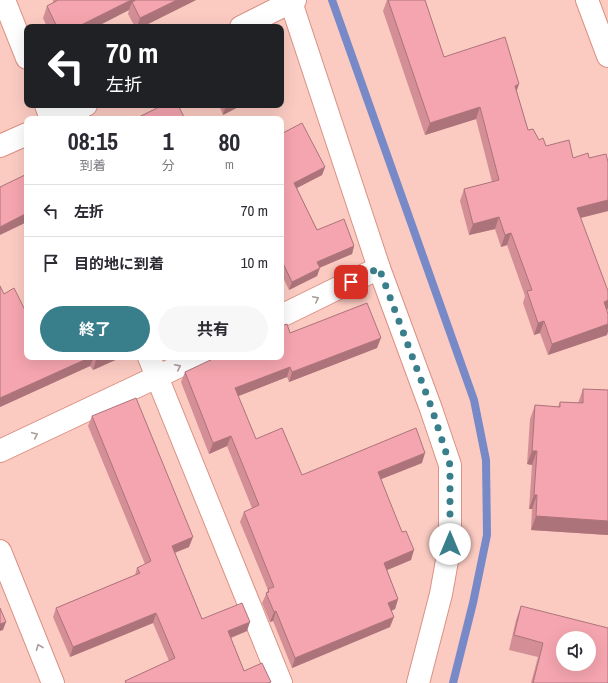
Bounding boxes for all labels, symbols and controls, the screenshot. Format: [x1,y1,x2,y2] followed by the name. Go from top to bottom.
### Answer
[106,34,158,72] text: 70 m
[40,40,92,92] icon: left
[106,72,142,97] text: 左折
[68,125,118,157] text: 08:15
[163,125,174,157] text: 1
[218,126,240,158] text: 80
[225,156,234,173] text: m
[80,157,106,174] text: 到着
[162,157,175,174] text: 分
[40,200,62,222] icon: left
[241,200,268,221] text: 70 m
[74,201,104,222] text: 左折
[40,252,62,274] icon: arrive
[241,252,268,273] text: 10 m
[74,253,164,274] text: 目的地に到着
[334,265,368,299] pin
[340,271,362,293] icon: arrive
[312,296,319,304] one-way arrow
[40,306,150,352] button: 終了
[158,306,268,352] button: 共有
[174,364,181,372] one-way arrow
[31,432,39,440] one-way arrow
[429,523,471,565] position arrow
[556,631,596,671] map controls
[556,631,596,671] button: sound
[35,643,43,650] one-way arrow

